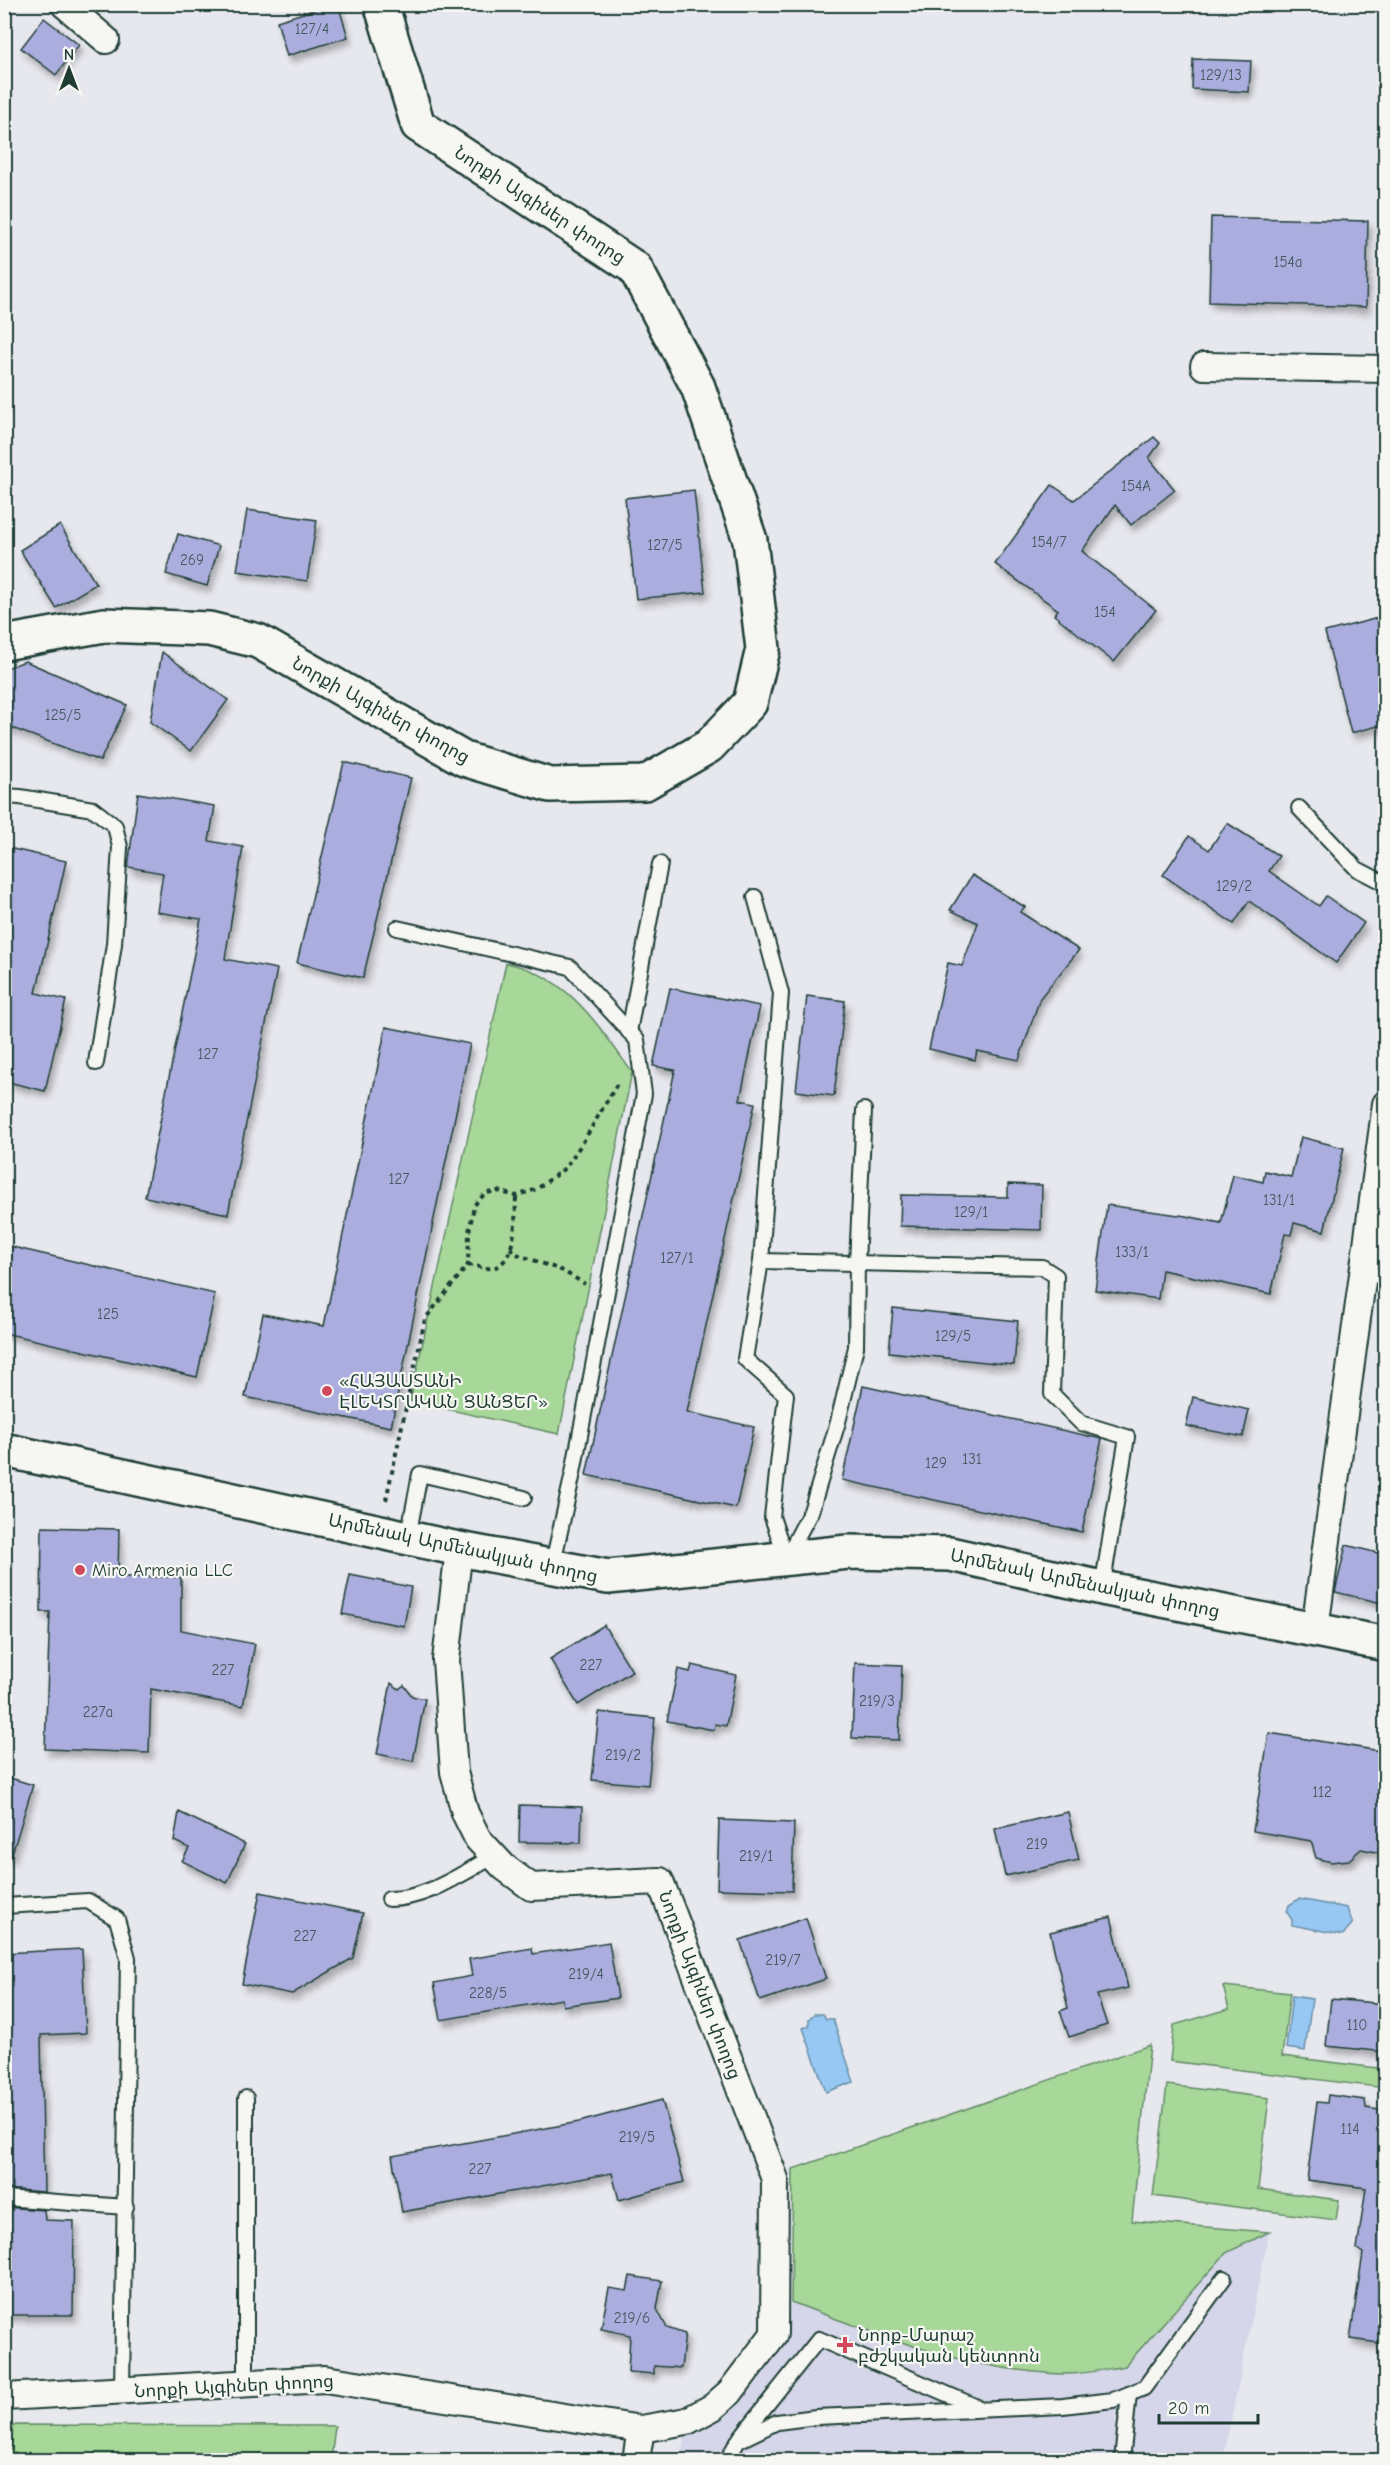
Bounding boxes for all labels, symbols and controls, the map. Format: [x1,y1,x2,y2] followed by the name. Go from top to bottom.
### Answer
[295,20,329,38] house number: 127/4
[39,39,99,99] north arrow
[64,46,74,64] text: N
[1200,66,1242,84] house number: 129/13
[450,142,629,269] street label: Նորքի Այգիներ փողոց
[1273,253,1303,271] house number: 154a
[1121,477,1151,495] house number: 154A
[1032,533,1066,551] house number: 154/7
[647,536,683,554] house number: 127/5
[180,551,204,569] house number: 269
[1094,603,1116,621] house number: 154
[288,653,473,768] street label: Նորքի Այգիներ փողոց
[45,706,81,724] house number: 125/5
[1216,877,1252,895] house number: 129/2
[198,1045,218,1063] house number: 127
[389,1170,409,1188] house number: 127
[1263,1191,1295,1209] house number: 131/1
[954,1203,988,1221] house number: 129/1
[1115,1243,1149,1261] house number: 133/1
[660,1249,694,1267] house number: 127/1
[97,1305,119,1323] house number: 125
[935,1327,971,1345] house number: 129/5
[339,1371,548,1413] place label: «ՀԱՅԱՍՏԱՆԻ ԷԼԵԿՏՐԱԿԱՆ ՑԱՆՑԵՐ»
[320,1384,334,1398] marker: «ՀԱՅԱՍՏԱՆԻ ԷԼԵԿՏՐԱԿԱՆ ՑԱՆՑԵՐ»
[962,1450,982,1468] house number: 131
[925,1454,947,1472] house number: 129
[326,1510,600,1587] street label: Արմենակ Արմենակյան փողոց
[948,1545,1222,1622] street label: Արմենակ Արմենակյան փողոց
[92,1560,233,1581] place label: Miro Armenia LLC
[73,1563,87,1577] marker: Miro Armenia LLC
[580,1656,602,1674] house number: 227
[212,1661,234,1679] house number: 227
[859,1692,895,1710] house number: 219/3
[83,1703,113,1721] house number: 227a
[605,1746,641,1764] house number: 219/2
[1312,1783,1332,1801] house number: 112
[1026,1835,1048,1853] house number: 219
[739,1847,773,1865] house number: 219/1
[654,1888,745,2082] street label: Նորքի Այգիներ փողոց
[294,1927,316,1945] house number: 227
[765,1951,801,1969] house number: 219/7
[568,1965,604,1983] house number: 219/4
[469,1984,507,2002] house number: 228/5
[1346,2016,1368,2034] house number: 110
[1340,2120,1360,2138] house number: 114
[619,2128,655,2146] house number: 219/5
[469,2160,491,2178] house number: 227
[614,2309,650,2327] house number: 219/6
[858,2325,1040,2367] place label: Նորք-Մարաշ բժշկական կենտրոն
[836,2336,854,2354] marker: Նորք-Մարաշ բժշկական կենտրոն
[134,2371,334,2402] street label: Նորքի Այգիներ փողոց
[1159,2387,1258,2425] scale bar
[1168,2398,1209,2419] text: 20 m

